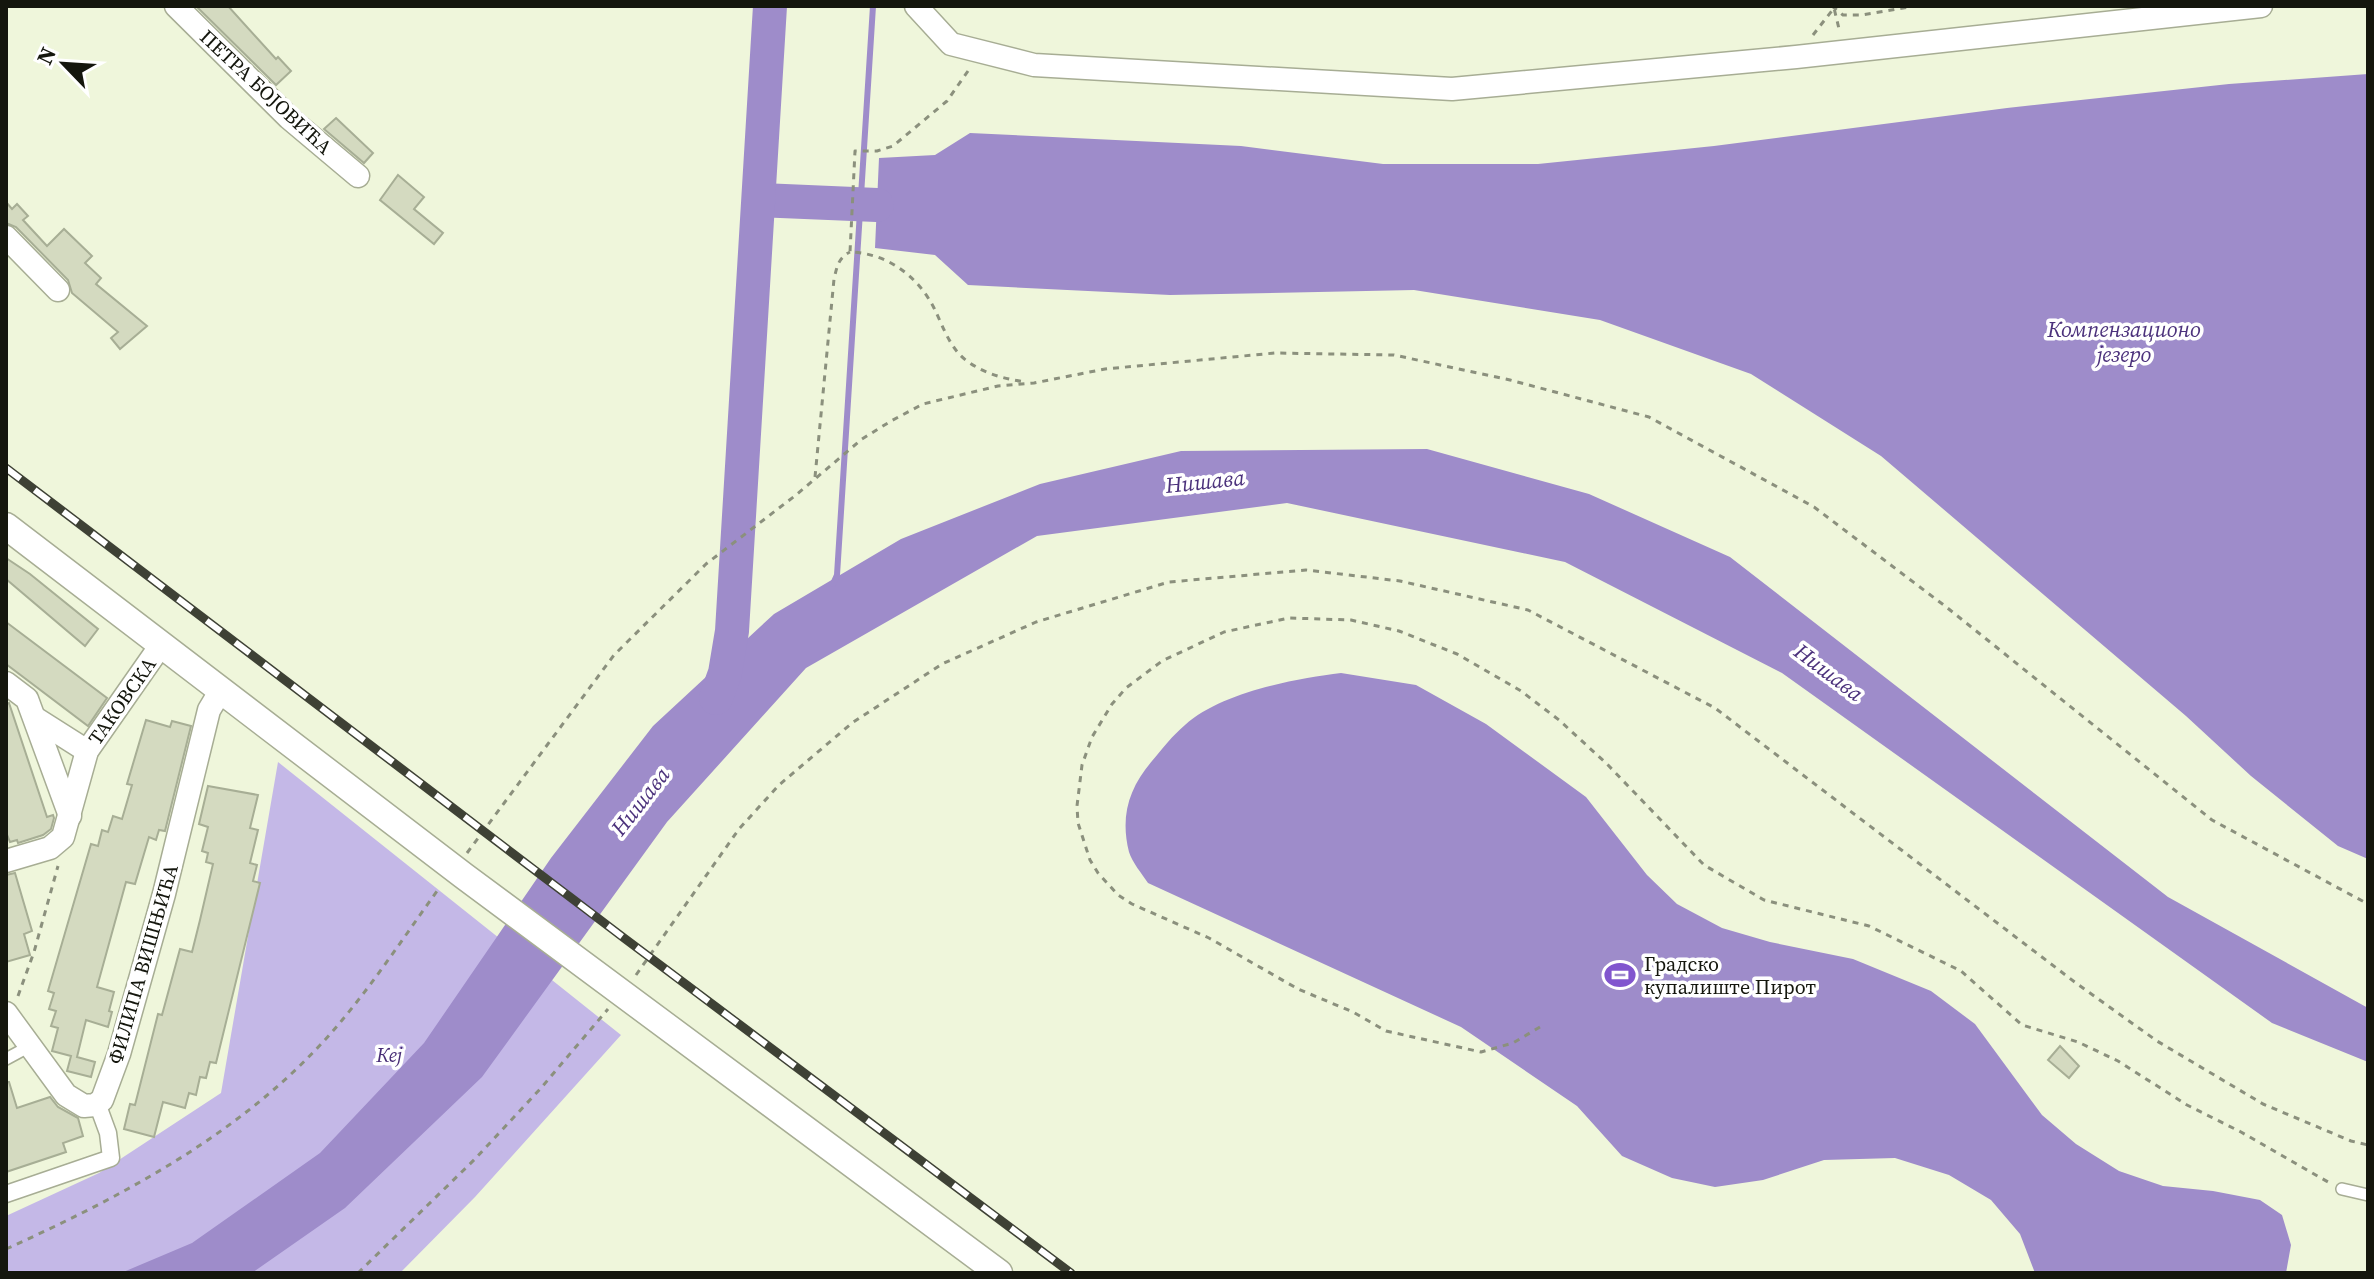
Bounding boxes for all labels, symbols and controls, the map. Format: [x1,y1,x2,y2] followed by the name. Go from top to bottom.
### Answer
[194,23,339,161] street label: ПЕТРА БОЈОВИЋА
[24,24,104,104] north arrow
[29,42,63,69] text: N
[2046,314,2201,369] water label: Компензационо језеро
[1163,462,1247,500] water label: Нишава
[1787,635,1870,708] water label: Нишава
[81,651,163,750] street label: ТАКОВСКА
[603,760,677,842] water label: Нишава
[101,860,185,1067] street label: ФИЛИПА ВИШЊИЋА
[1644,950,1817,1001] place label: Градско купалиште Пирот
[1603,958,1637,992] sports icon: Градско купалиште Пирот
[375,1041,403,1069] park label: Кеј

